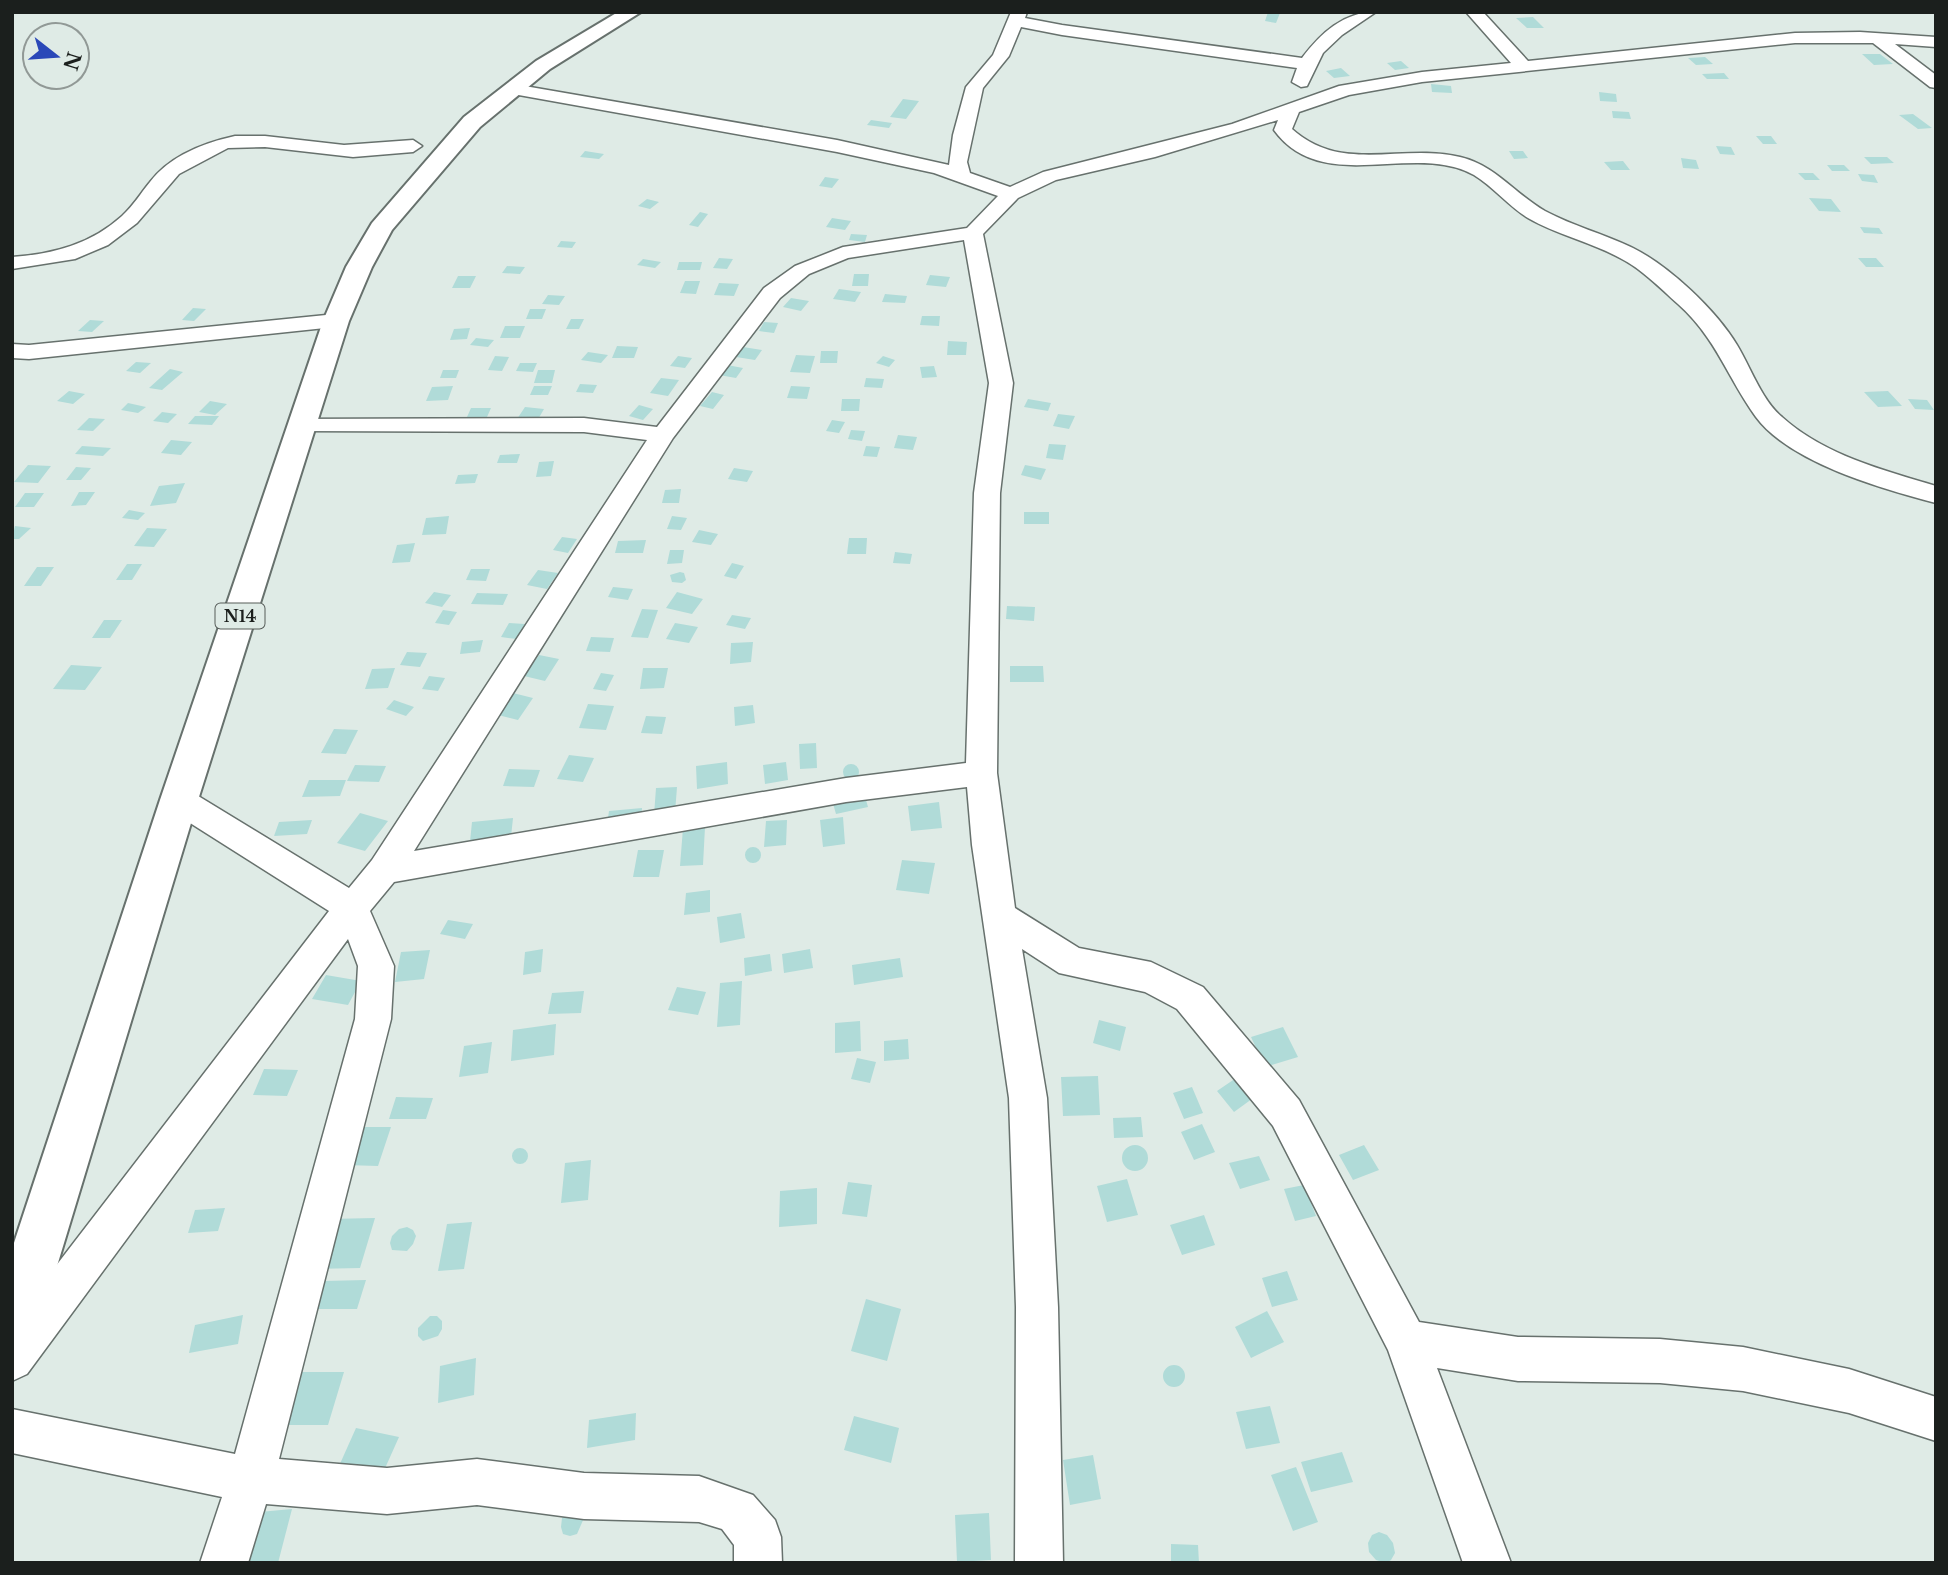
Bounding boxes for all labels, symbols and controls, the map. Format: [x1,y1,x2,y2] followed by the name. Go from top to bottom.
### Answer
[21,21,91,91] north arrow
[58,49,85,73] text: N
[216,604,264,628] road number: N14

